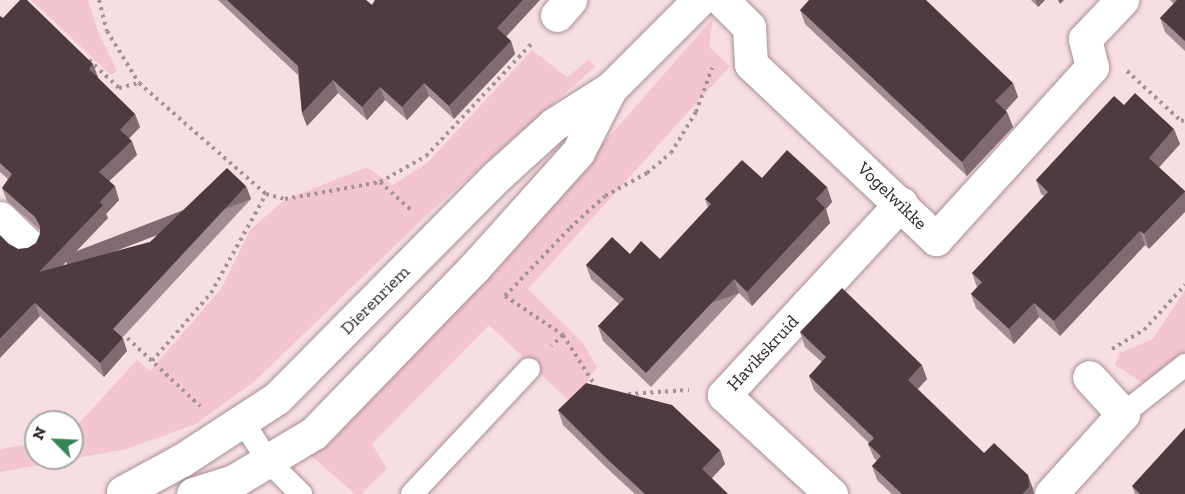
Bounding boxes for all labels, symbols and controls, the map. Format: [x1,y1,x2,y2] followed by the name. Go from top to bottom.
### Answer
[853,158,931,234] street label: Vogelwikke
[336,261,414,339] street label: Dierenriem
[723,311,803,395] street label: Havikskruid
[24,410,84,470] north arrow
[28,424,50,443] text: N

